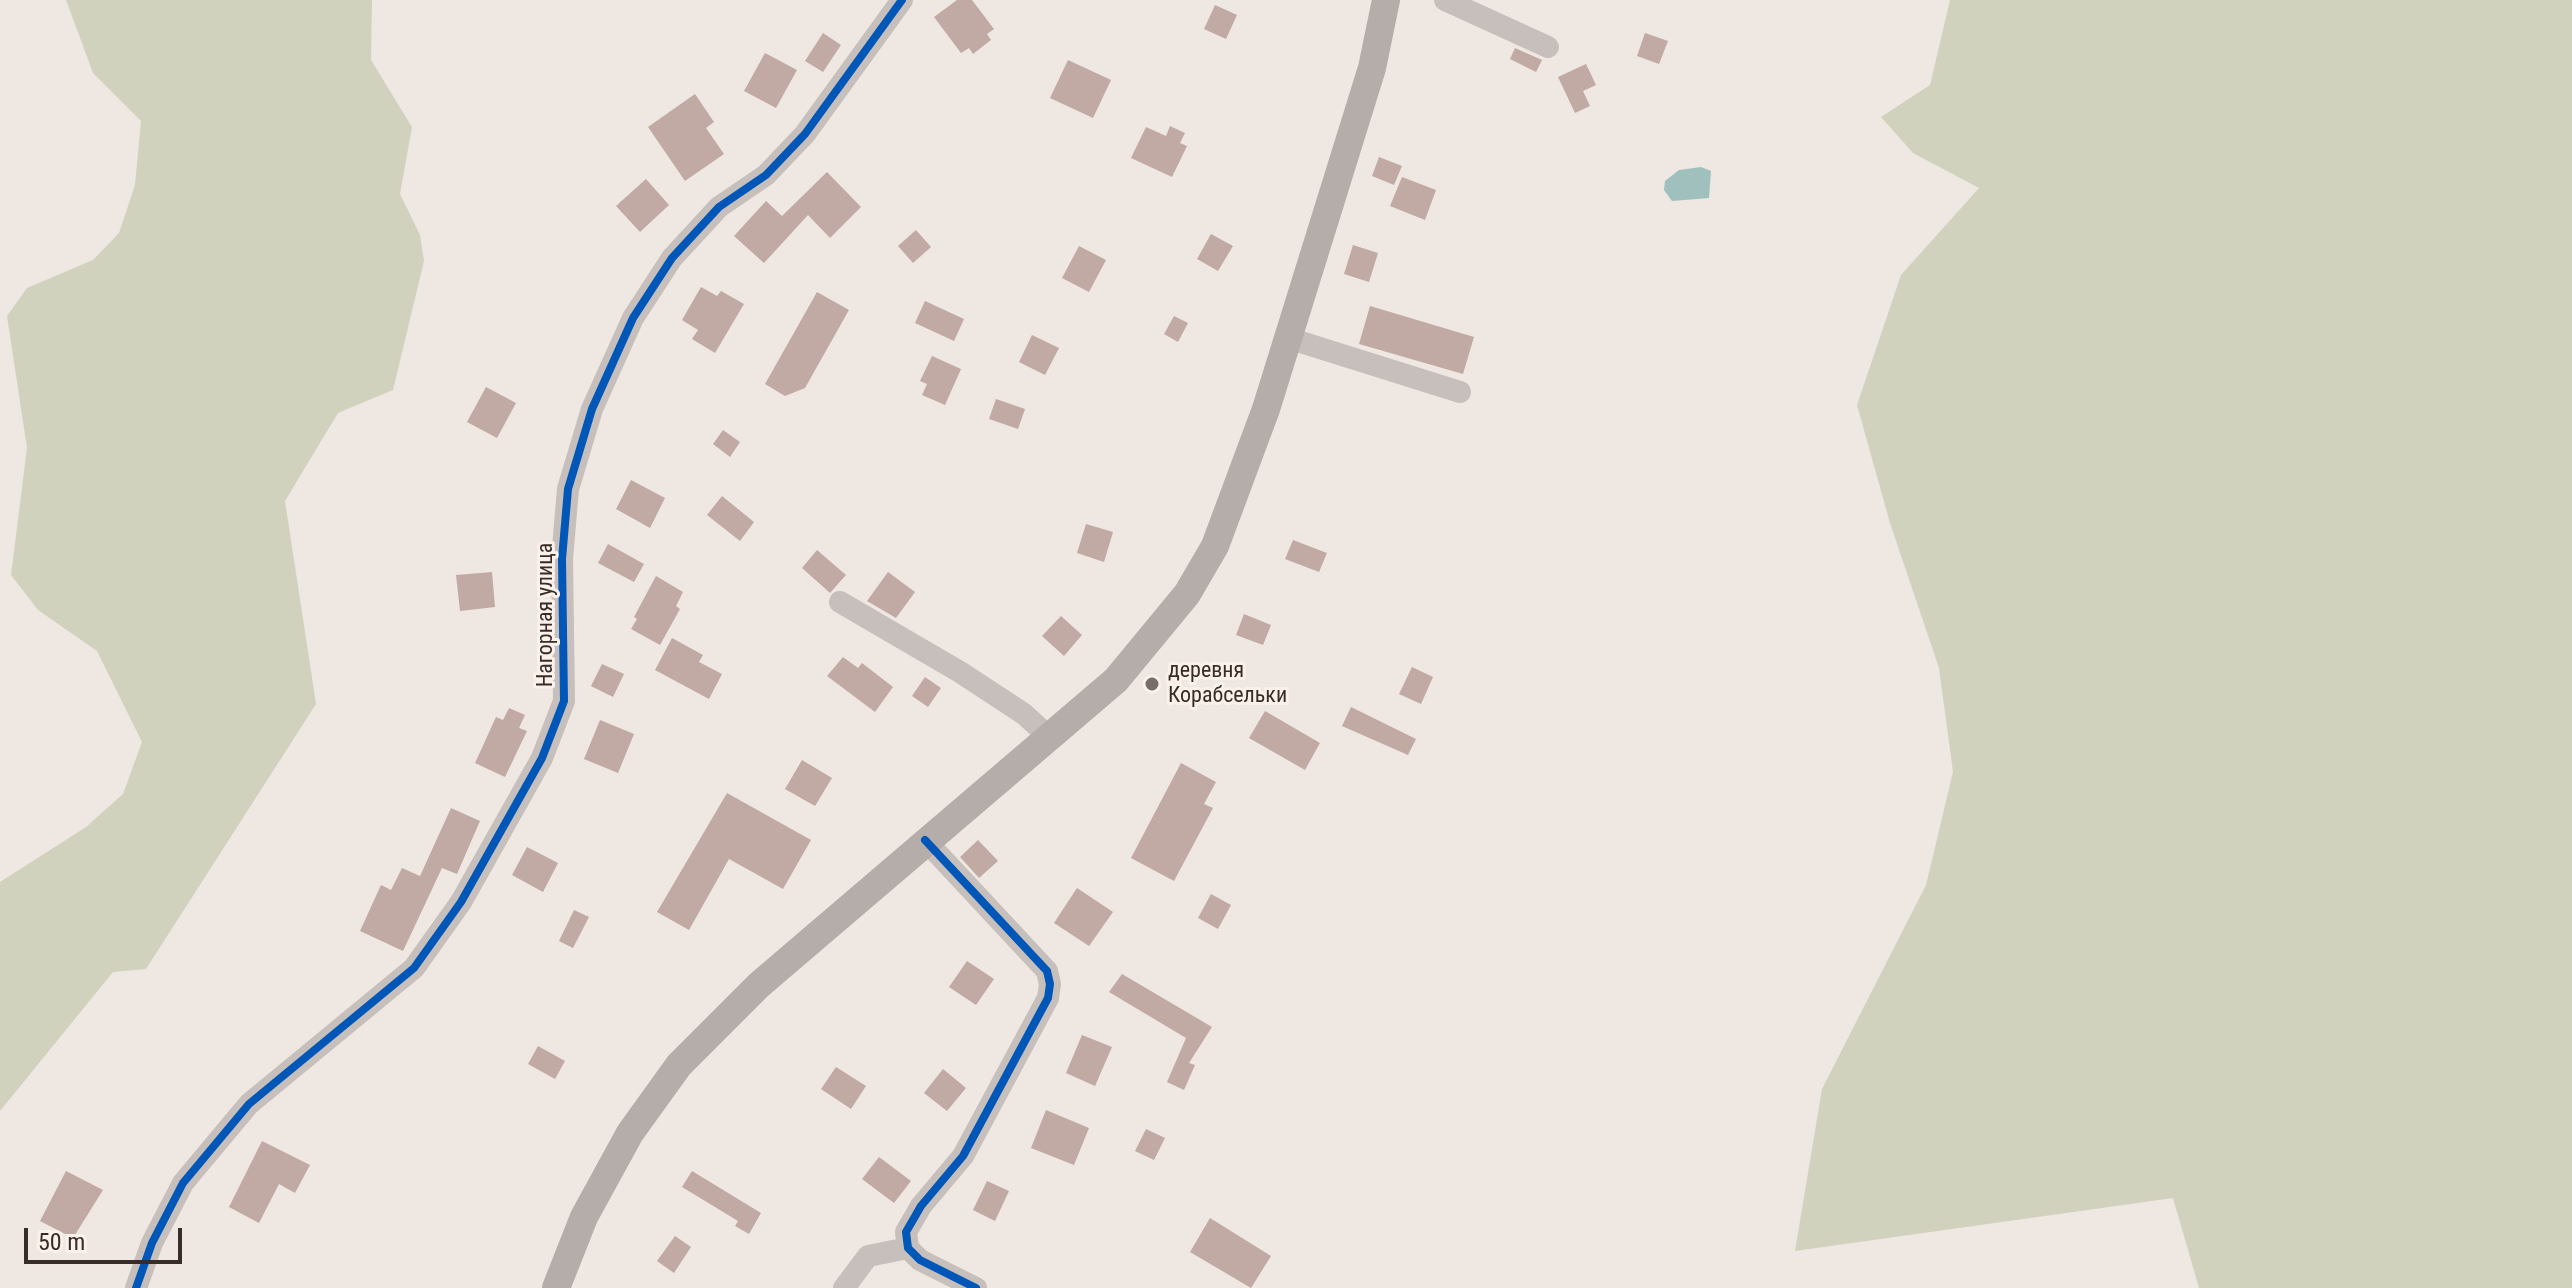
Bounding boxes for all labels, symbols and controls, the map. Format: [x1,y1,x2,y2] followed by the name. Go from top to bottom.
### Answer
[533,543,559,687] street label: Нагорная улица
[1168,658,1287,710] place label: деревня Корабсельки
[1143,675,1161,693] marker: деревня Корабсельки
[28,1212,186,1262] scale bar
[38,1228,85,1256] text: 50 m

